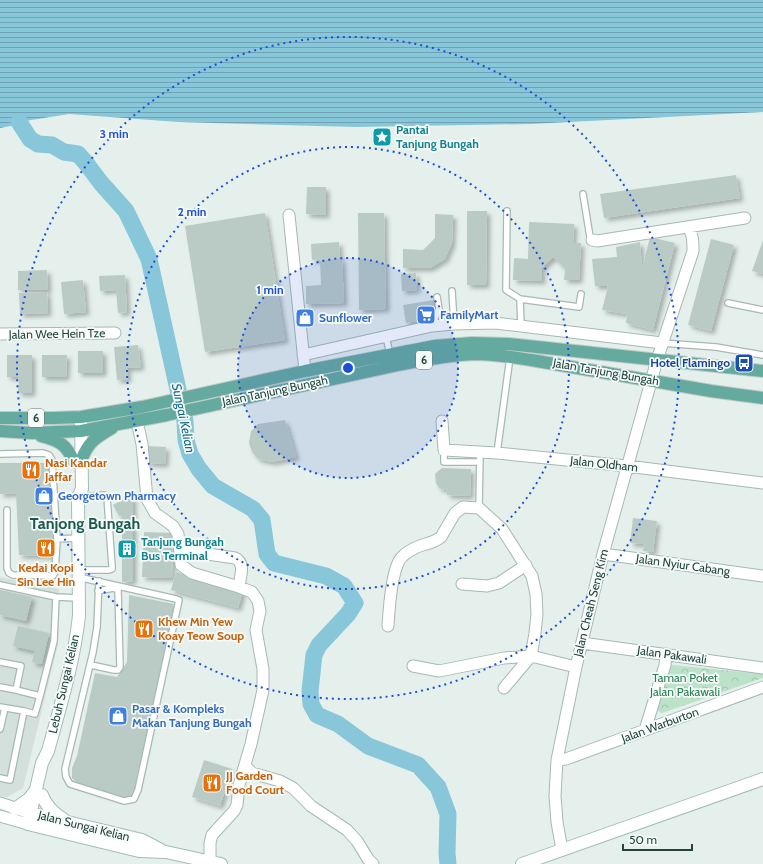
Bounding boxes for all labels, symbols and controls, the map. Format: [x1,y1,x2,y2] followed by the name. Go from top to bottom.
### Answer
[396,122,479,151] place label: Pantai Tanjung Bungah
[99,126,129,141] text: 3 min
[371,126,393,148] place icon: Pantai Tanjung Bungah
[178,204,206,219] text: 2 min
[256,282,284,297] text: 1 min
[415,304,437,326] supermarket icon: FamilyMart
[294,307,316,329] shop icon: Sunflower
[440,307,498,322] place label: FamilyMart
[319,310,372,325] place label: Sunflower
[8,325,105,342] street label: Jalan Wee Hein Tze
[416,351,432,369] road number: 6
[733,352,755,374] bus stop icon: Hotel Flamingo
[551,355,660,388] street label: Jalan Tanjung Bungah
[650,355,730,370] place label: Hotel Flamingo
[341,361,355,375] centre of rings
[220,372,329,409] street label: Jalan Tanjung Bungah
[169,382,199,454] water label: Sungai Kelian
[28,409,44,427] road number: 6
[568,452,639,475] street label: Jalan Oldham
[44,455,107,484] place label: Nasi Kandar Jaffar
[20,459,42,481] restaurant icon: Nasi Kandar Jaffar
[33,485,55,507] shop icon: Georgetown Pharmacy
[58,488,176,503] place label: Georgetown Pharmacy
[30,514,140,533] district label: Tanjong Bungah
[141,534,224,563] place label: Tanjung Bungah Bus Terminal
[35,537,57,559] restaurant icon: Kedai Kopi Sin Lee Hin
[116,538,138,560] building icon: Tanjung Bungah Bus Terminal
[570,548,611,659] street label: Jalan Cheah Seng Kim
[634,550,732,579] street label: Jalan Nyiur Cabang
[17,560,75,589] place label: Kedai Kopi Sin Lee Hin
[158,614,244,643] place label: Khew Min Yew Koay Teow Soup
[133,618,155,640] restaurant icon: Khew Min Yew Koay Teow Soup
[45,632,82,735] street label: Lebuh Sungai Kelian
[635,642,708,667] street label: Jalan Pakawali
[649,670,720,699] park label: Taman Poket Jalan Pakawali
[132,701,252,730] place label: Pasar & Kompleks Makan Tanjung Bungah
[618,704,701,746] street label: Jalan Warburton
[107,705,129,727] shop icon: Pasar & Kompleks Makan Tanjung Bungah
[225,768,284,797] place label: JJ Garden Food Court
[201,772,223,794] restaurant icon: JJ Garden Food Court
[36,807,132,844] street label: Jalan Sungai Kelian
[623,826,692,852] scale bar
[629,832,657,847] text: 50 m

